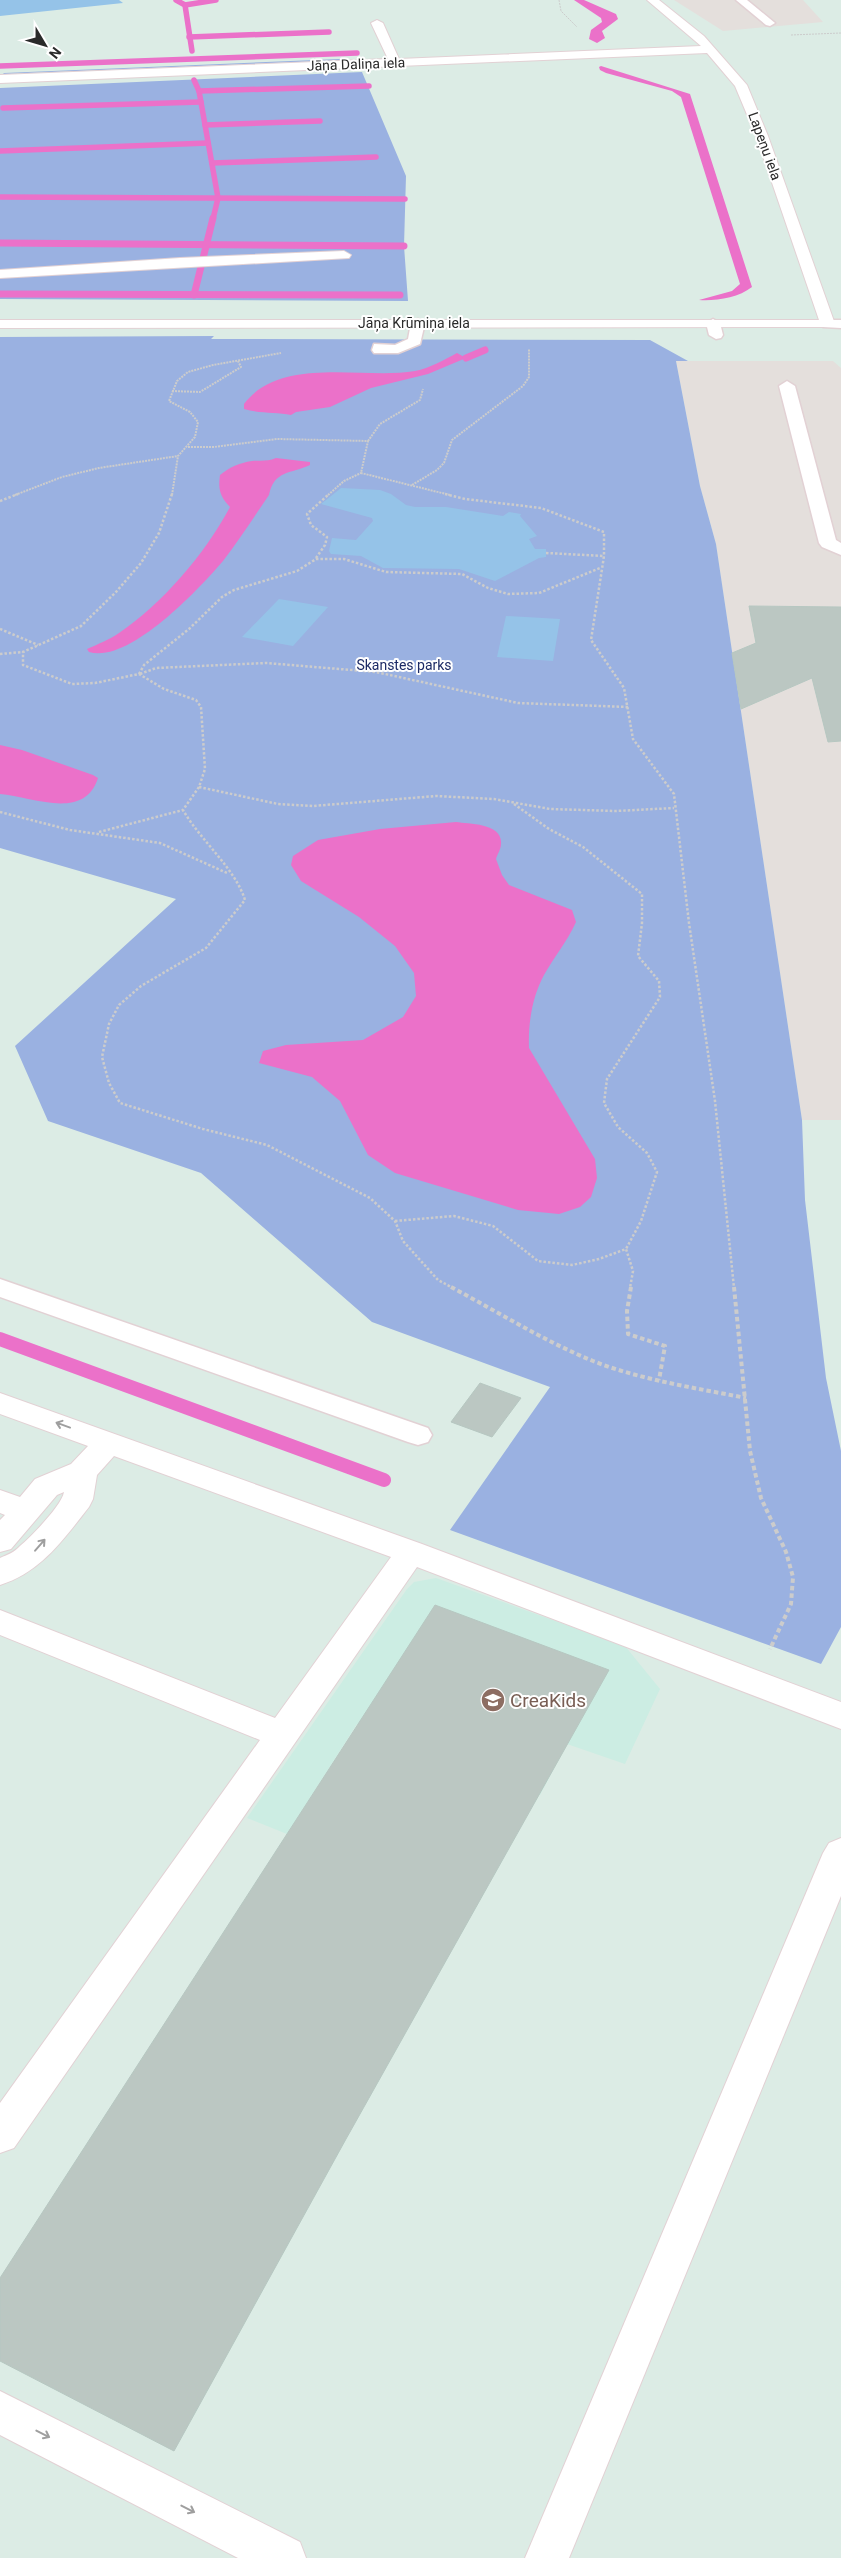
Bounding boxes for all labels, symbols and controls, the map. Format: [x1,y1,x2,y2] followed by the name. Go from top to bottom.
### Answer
[20,20,70,70] north arrow
[46,44,65,62] text: N
[307,54,406,75] street label: Jāņa Daliņa iela
[744,110,785,183] street label: Lapeņu iela
[358,315,470,332] street label: Jāņa Krūmiņa iela
[356,657,452,673] park label: Skanstes parks
[56,1420,71,1429] one-way arrow
[34,1539,46,1552] one-way arrow
[480,1687,506,1713] school or university icon: CreaKids
[510,1689,586,1712] place label: CreaKids
[36,2429,51,2439] one-way arrow
[180,2505,195,2514] one-way arrow

